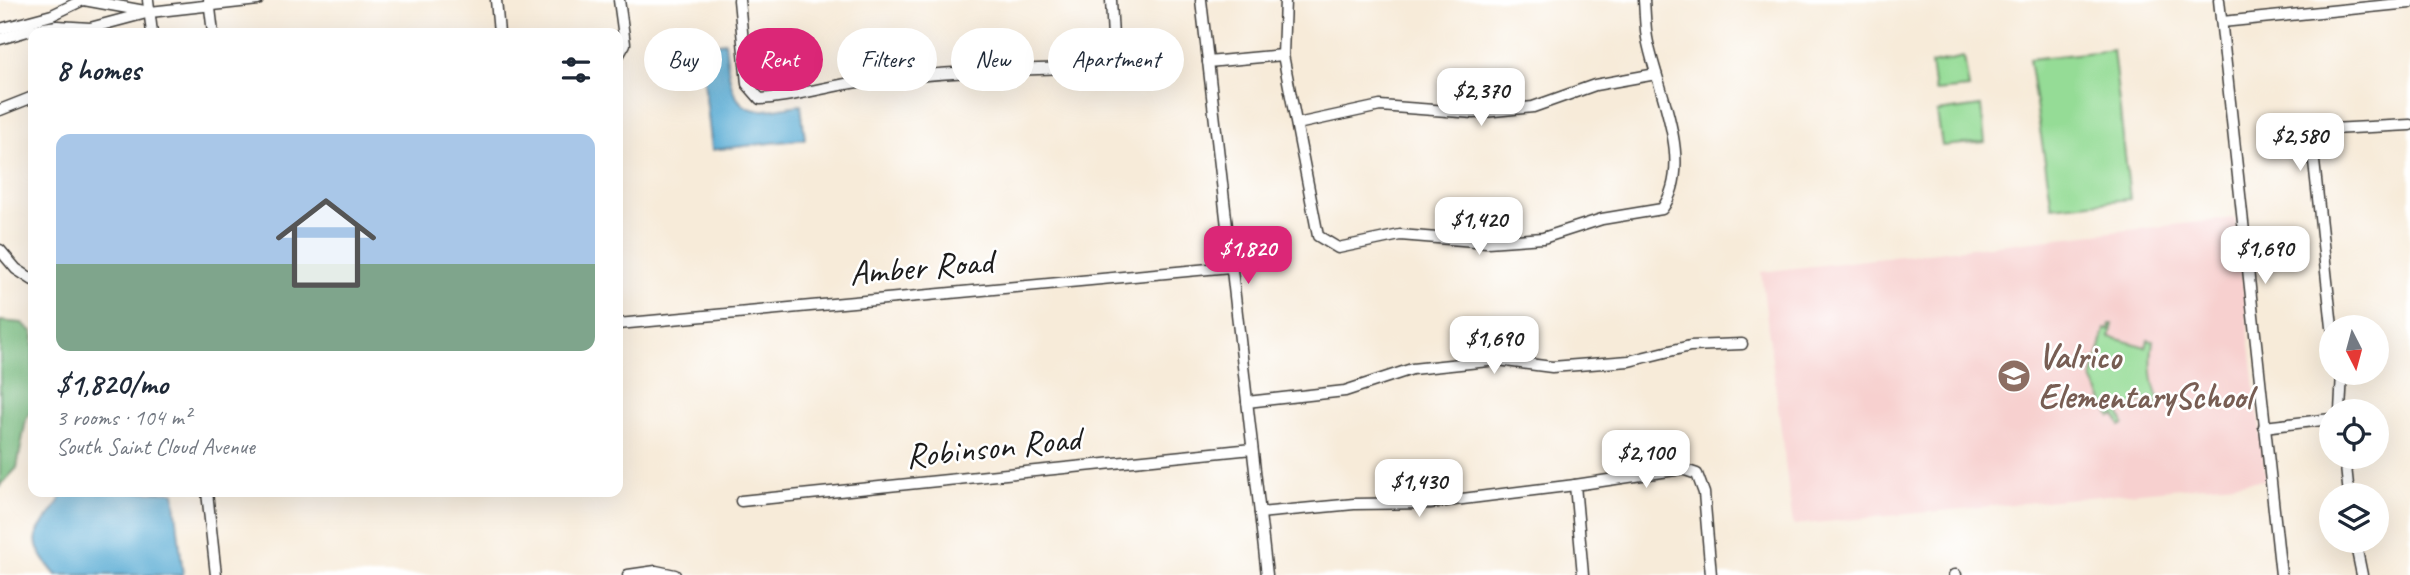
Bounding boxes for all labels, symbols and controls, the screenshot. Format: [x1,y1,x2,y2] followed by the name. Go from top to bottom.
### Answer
[644,28,722,91] chip: Buy
[736,28,823,91] chip: Rent
[837,28,937,91] chip: Filters
[951,28,1034,91] chip: New
[1048,28,1184,91] chip: Apartment
[56,51,141,89] text: 8 homes
[557,51,595,89] icon: filters
[1424,68,1538,128] pin: $2,370
[1453,76,1509,105] text: $2,370
[2243,114,2357,173] pin: $2,580
[2272,121,2328,150] text: $2,580
[263,180,389,306] icon: home
[1422,198,1536,257] pin: $1,420
[1451,205,1507,234] text: $1,420
[1191,226,1305,286] pin: $1,820
[2208,226,2322,286] pin: $1,690
[1220,234,1276,263] text: $1,820
[2237,234,2293,263] text: $1,690
[847,238,1000,296] street label: Amber Road
[2319,315,2389,385] north arrow
[2319,315,2389,553] map controls
[1437,316,1551,376] pin: $1,690
[1466,324,1522,353] text: $1,690
[2038,334,2258,419] place label: Valrico ElementarySchool
[1995,357,2033,395] school or university icon: Valrico ElementarySchool
[56,365,168,403] text: $1,820/mo
[2319,399,2389,469] button: locate
[56,403,191,432] text: 3 rooms · 104 m²
[903,415,1088,479] street label: Robinson Road
[1589,430,1703,490] pin: $2,100
[56,432,255,461] text: South Saint Cloud Avenue
[1618,438,1674,467] text: $2,100
[1362,460,1476,519] pin: $1,430
[1391,467,1447,496] text: $1,430
[2319,483,2389,553] button: layers

